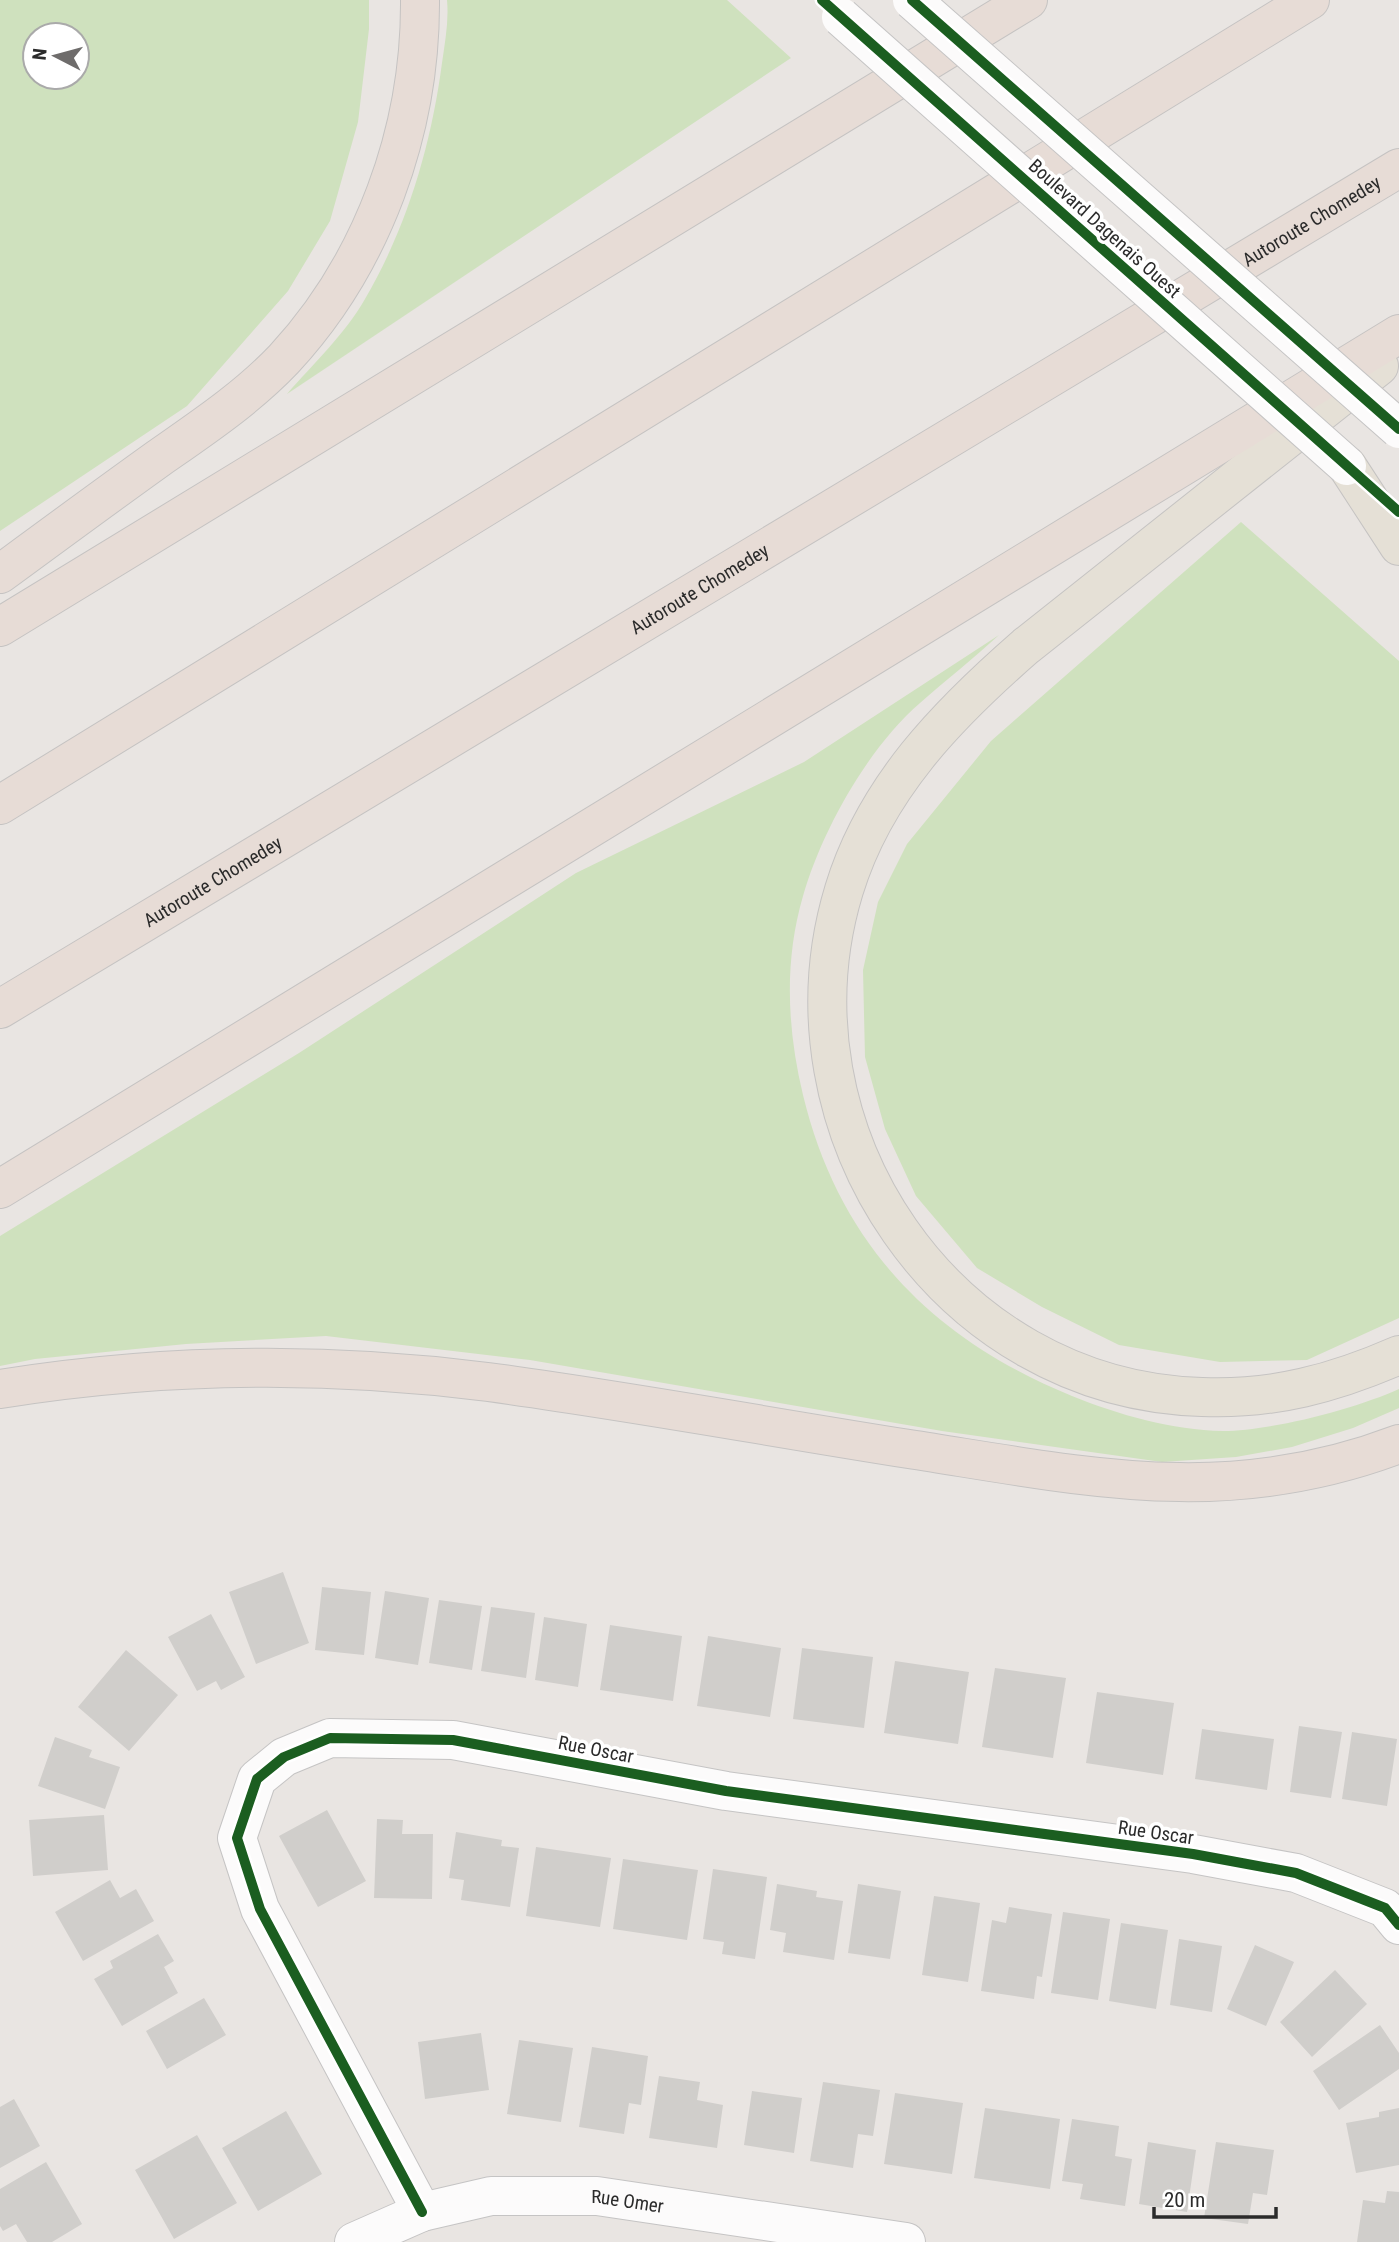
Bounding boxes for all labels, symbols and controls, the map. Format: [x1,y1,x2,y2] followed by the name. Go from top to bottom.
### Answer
[21,21,91,91] north arrow
[28,47,52,61] text: N
[1024,154,1185,303] street label: Boulevard Dagenais Ouest
[1238,171,1385,271] street label: Autoroute Chomedey
[626,539,773,639] street label: Autoroute Chomedey
[140,831,286,932] street label: Autoroute Chomedey
[556,1731,636,1768] street label: Rue Oscar
[1117,1816,1196,1849] street label: Rue Oscar
[1154,2176,1276,2220] scale bar
[591,2185,665,2218] street label: Rue Omer
[1164,2188,1205,2212] text: 20 m

